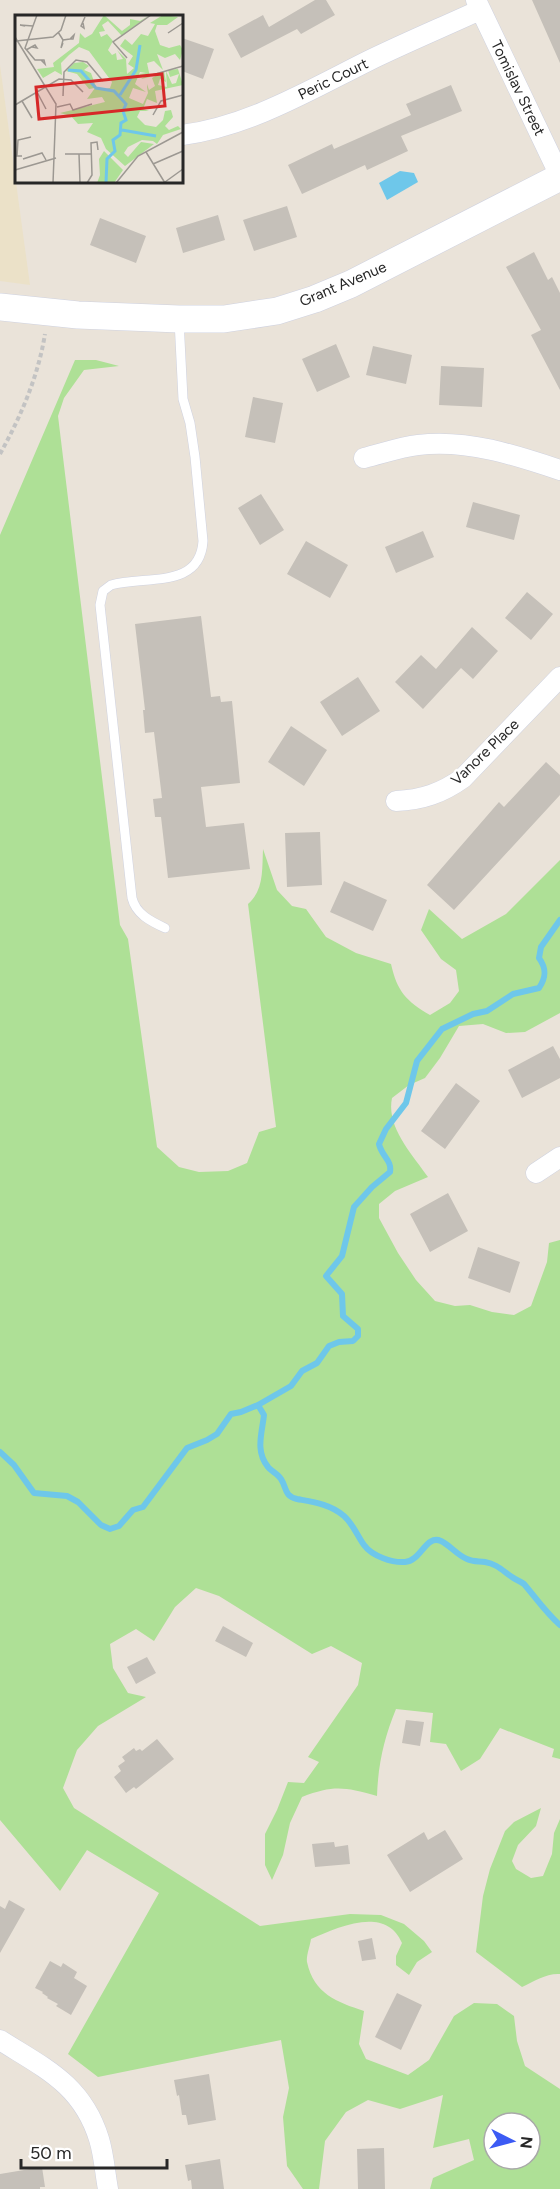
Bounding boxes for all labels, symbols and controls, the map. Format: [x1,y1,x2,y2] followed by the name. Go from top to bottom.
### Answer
[15,15,183,183] inset map
[487,37,549,139] street label: Tomislav Street
[295,54,371,104] street label: Peric Court
[297,258,389,310] street label: Grant Avenue
[447,715,523,789] street label: Vanore Place
[482,2111,542,2171] north arrow
[21,2132,166,2170] scale bar
[516,2135,537,2150] text: N
[30,2142,72,2164] text: 50 m

